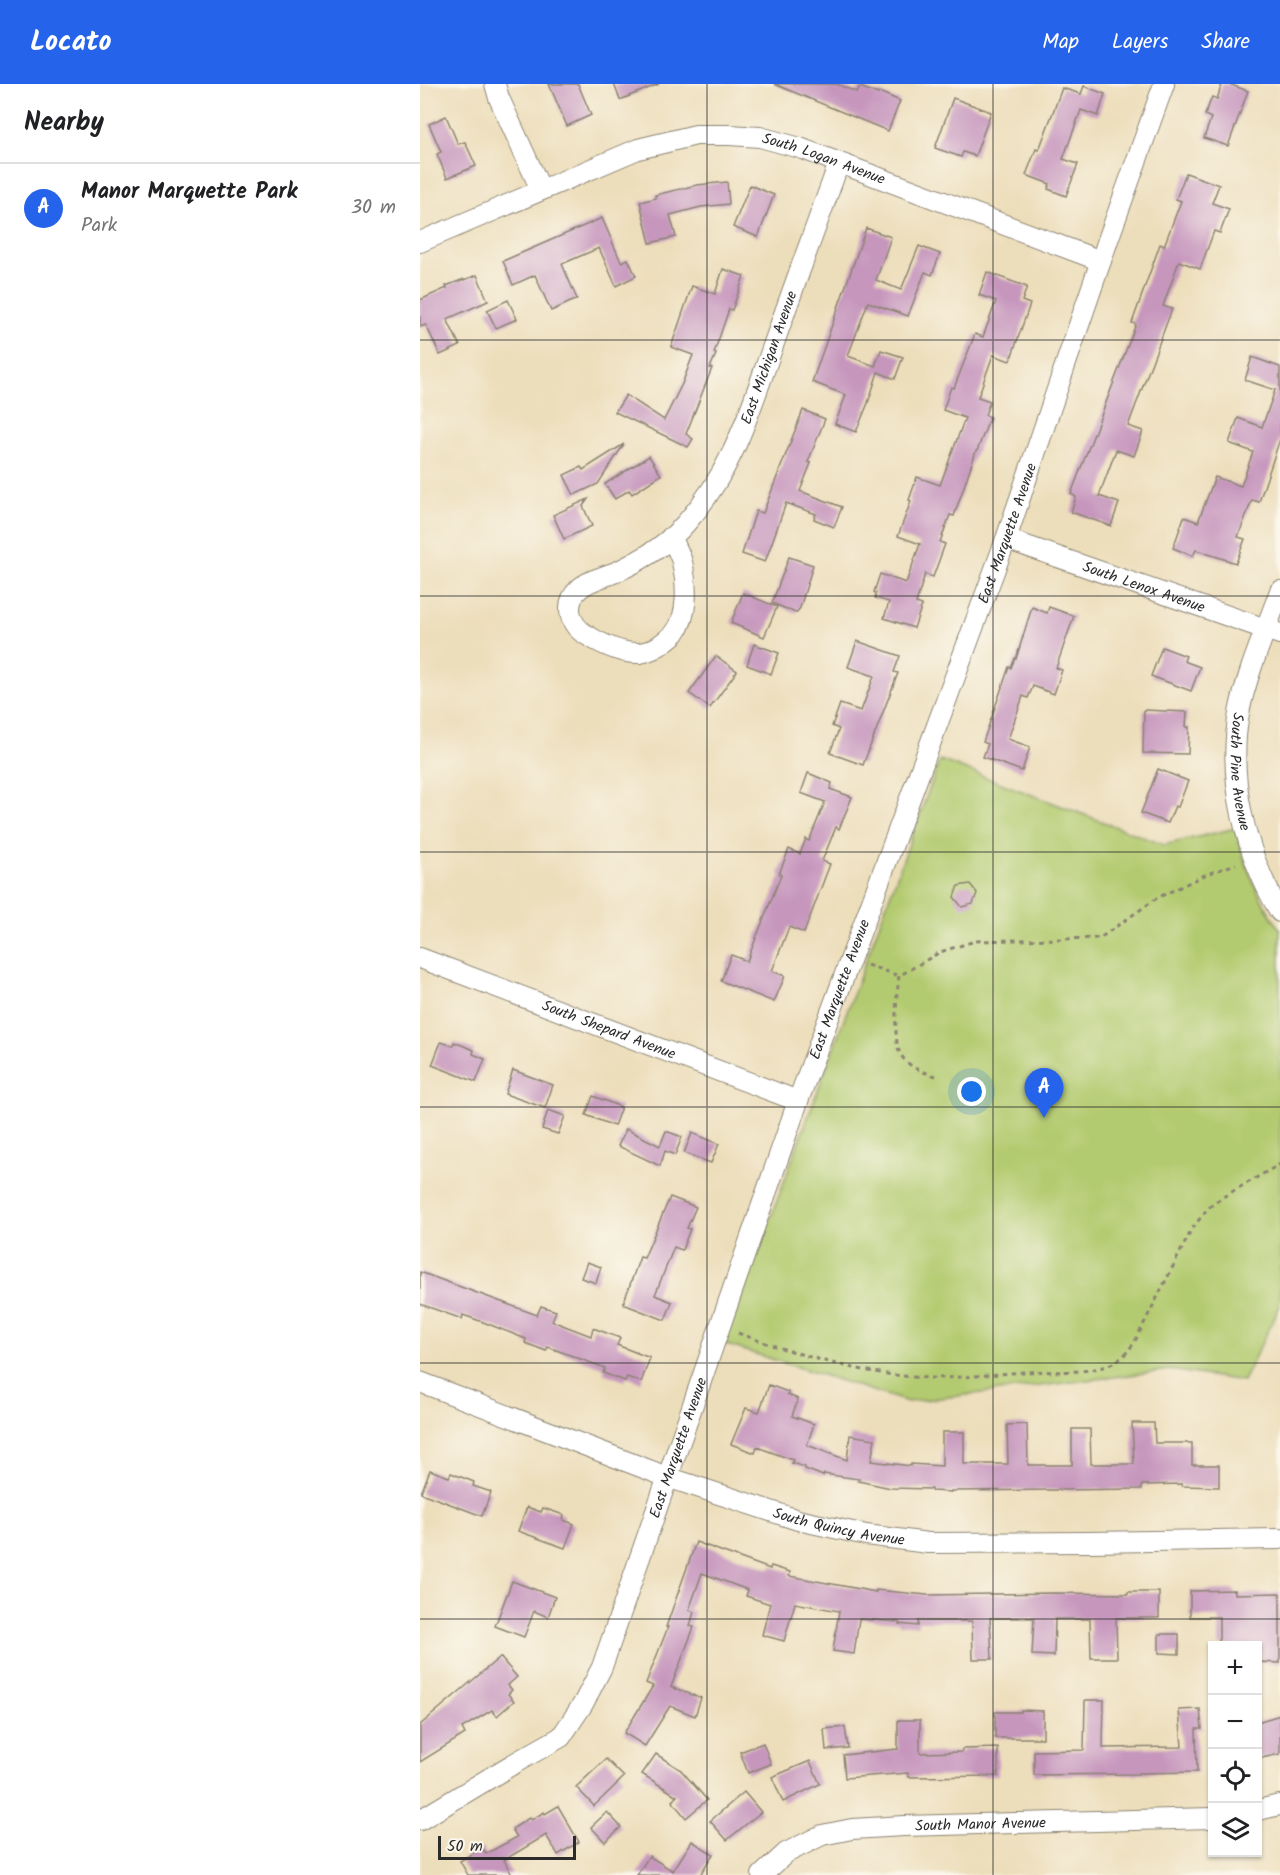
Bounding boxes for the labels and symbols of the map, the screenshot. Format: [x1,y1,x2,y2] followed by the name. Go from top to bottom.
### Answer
[759,127,889,192] street label: South Logan Avenue
[735,288,805,428] street label: East Michigan Avenue
[972,460,1044,607] street label: East Marquette Avenue
[1079,555,1208,620] street label: South Lenox Avenue
[1222,711,1256,834] street label: South Pine Avenue
[803,916,877,1063] street label: East Marquette Avenue
[538,994,679,1067] street label: South Shepard Avenue
[1024,1068,1064,1118] pin: A
[957,1077,986,1106] your location
[643,1374,714,1522] street label: East Marquette Avenue
[770,1502,906,1553] street label: South Quincy Avenue
[915,1811,1046,1839] street label: South Manor Avenue
[438,1833,576,1860] scale bar

